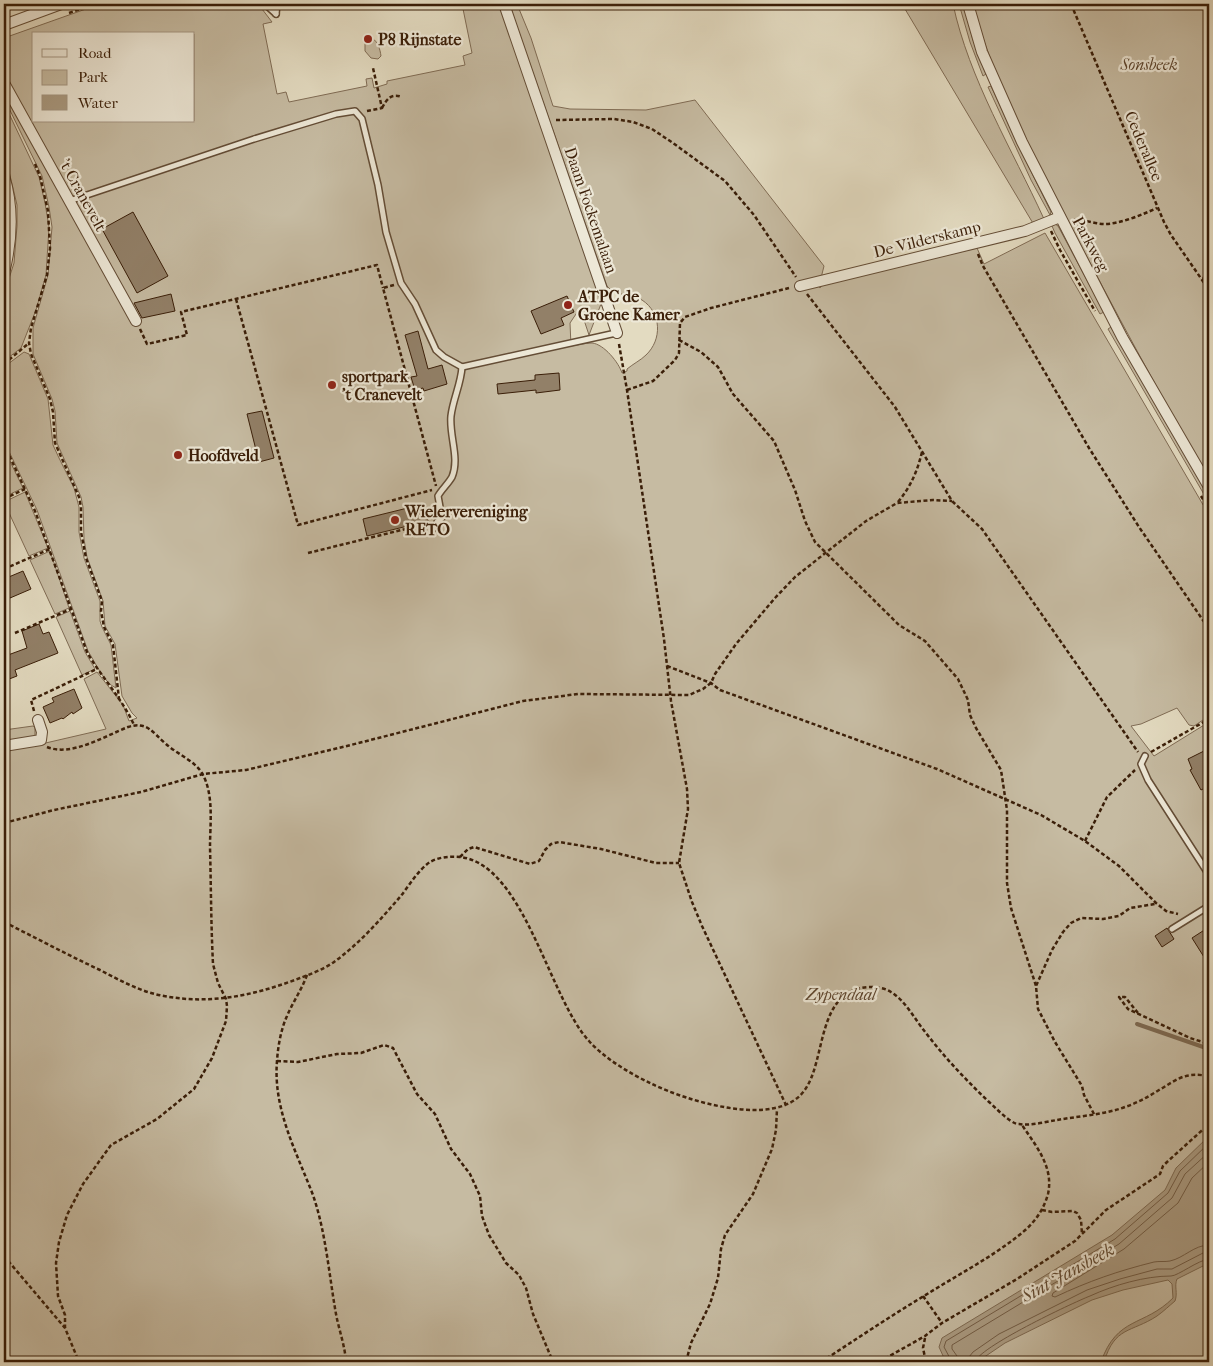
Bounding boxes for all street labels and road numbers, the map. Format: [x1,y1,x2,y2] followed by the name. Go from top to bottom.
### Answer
[1121,108,1167,184] street label: Cederallee
[560,144,622,276] street label: Daam Fockemalaan
[55,155,111,235] street label: 't Cranevelt
[1069,213,1114,275] street label: Parkweg
[871,216,983,262] street label: De Vilderskamp

